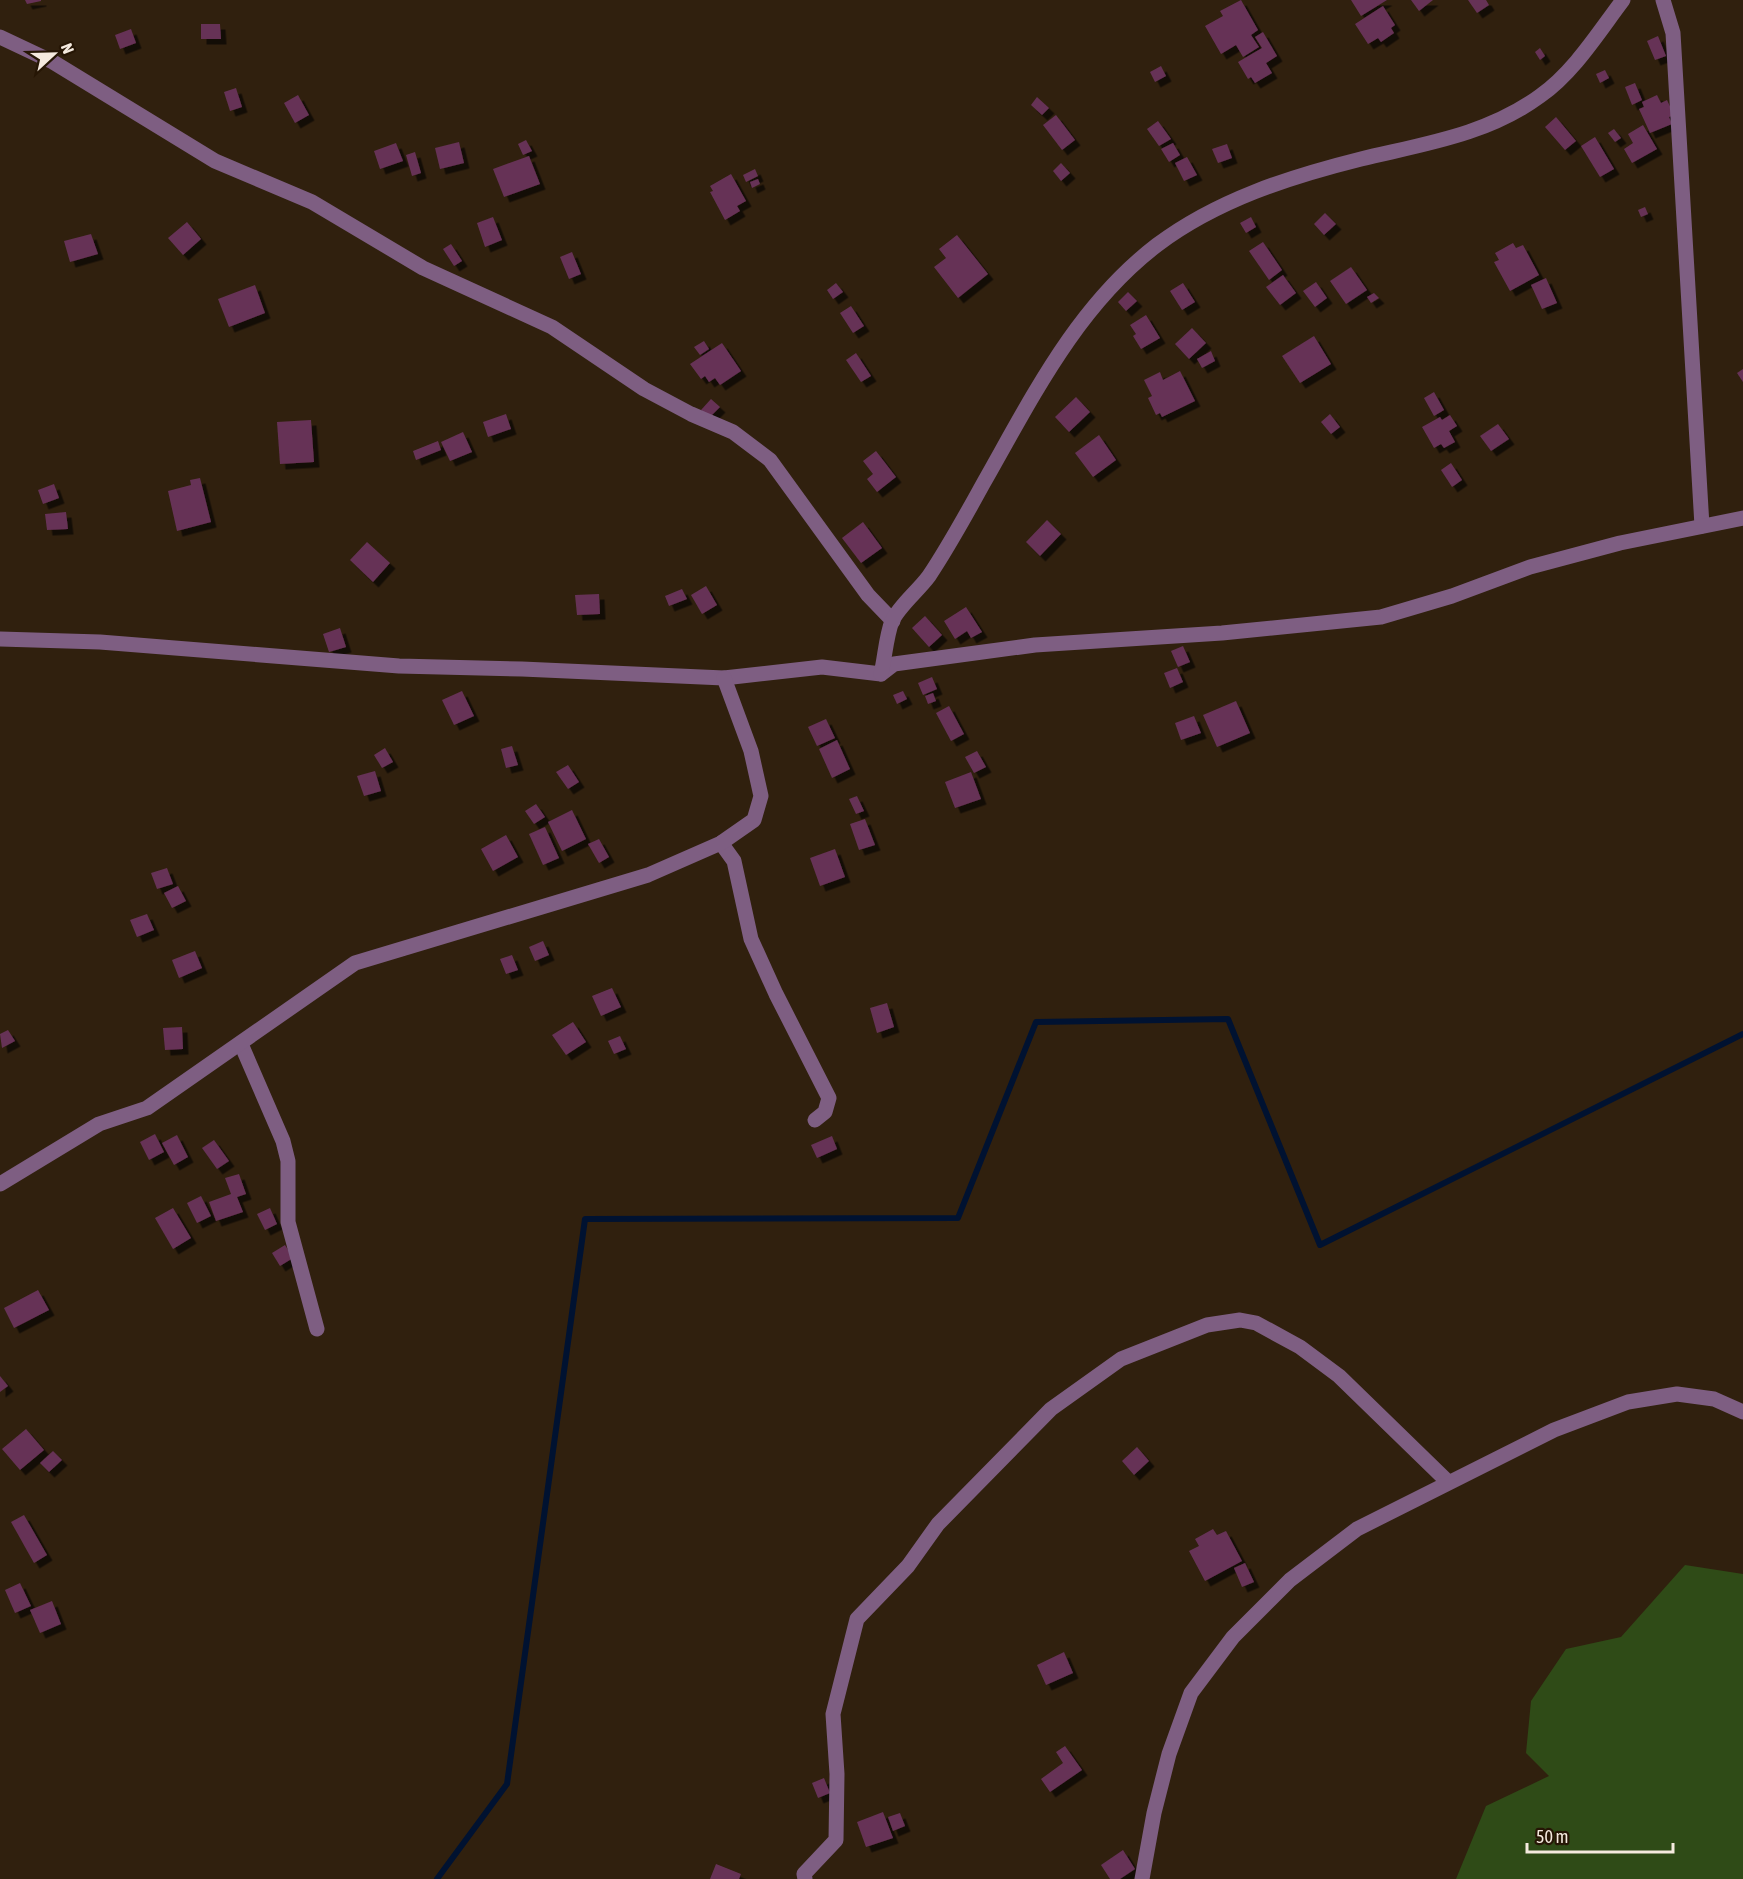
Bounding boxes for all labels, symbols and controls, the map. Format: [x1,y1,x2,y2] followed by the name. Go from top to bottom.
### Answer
[24,24,84,84] north arrow
[58,41,78,56] text: N
[1527,1816,1672,1854] scale bar
[1536,1826,1568,1847] text: 50 m

